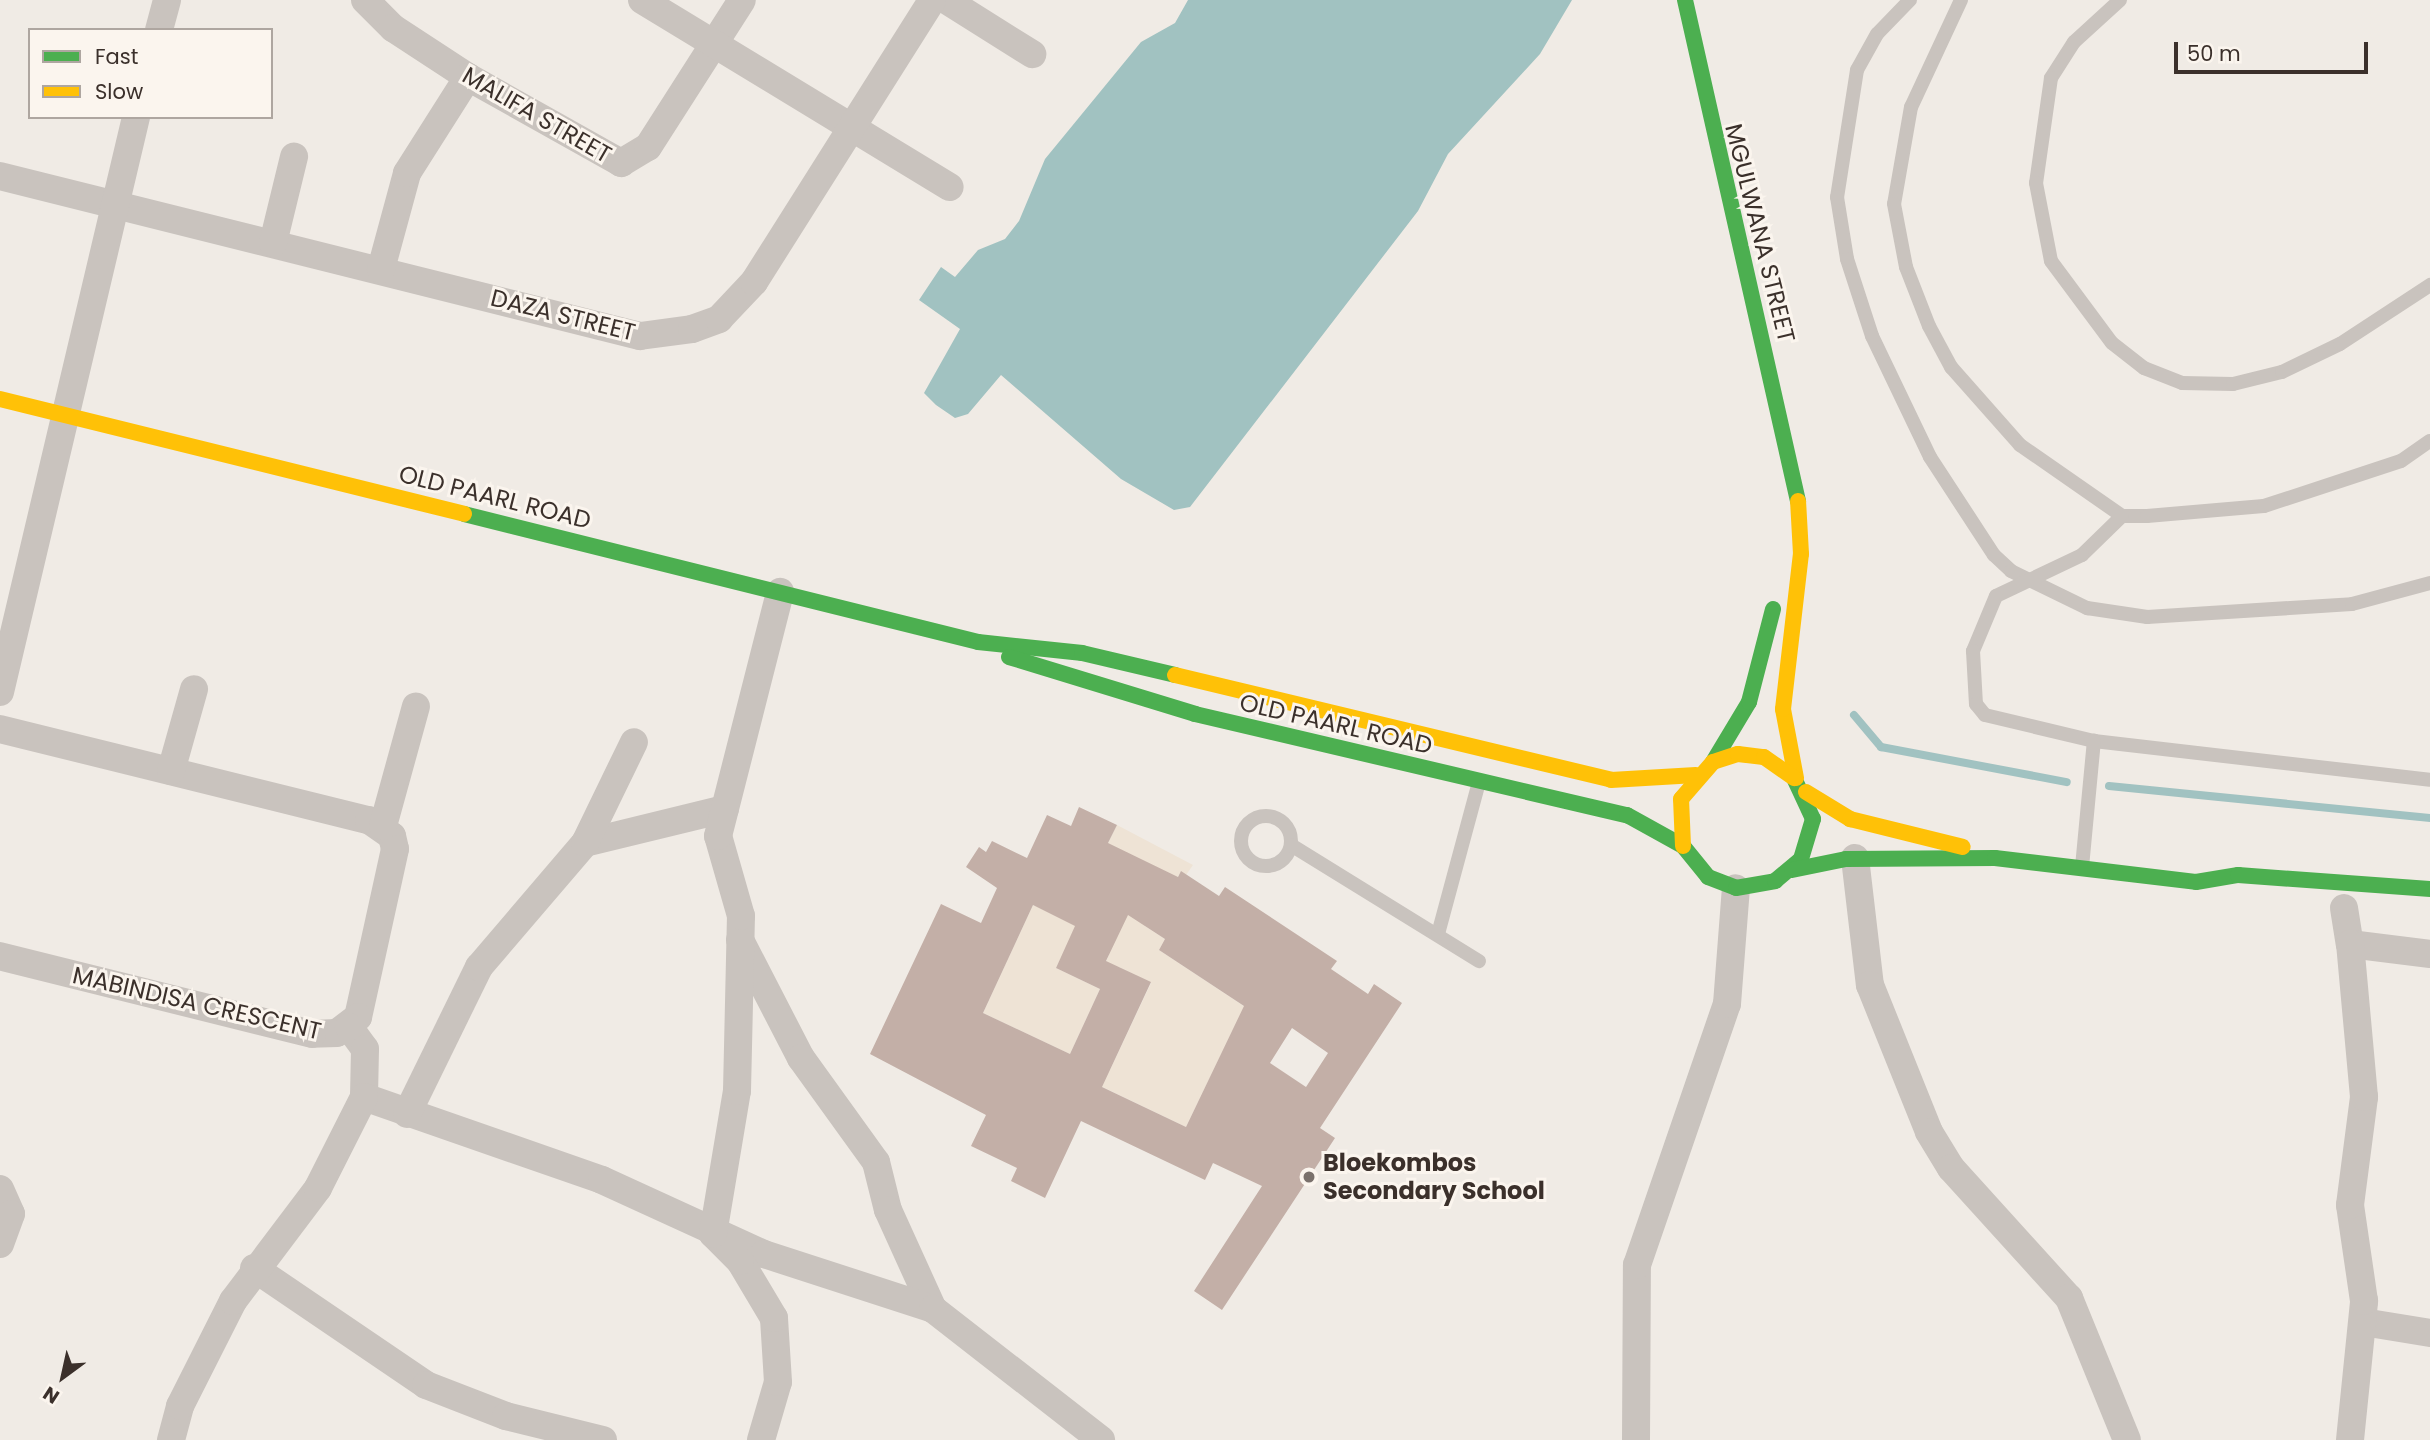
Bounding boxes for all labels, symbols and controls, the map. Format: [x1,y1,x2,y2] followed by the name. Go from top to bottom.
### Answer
[28,28,273,119] legend
[2178,28,2372,72] scale bar
[2187,39,2241,68] text: 50 m
[95,42,138,71] text: Fast
[457,61,617,169] street label: MALIFA STREET
[95,77,143,106] text: Slow
[1719,121,1801,345] street label: MGULWANA STREET
[488,283,638,347] street label: DAZA STREET
[396,459,594,535] street label: OLD PAARL ROAD
[1237,688,1435,760] street label: OLD PAARL ROAD
[70,960,324,1046] street label: MABINDISA CRESCENT
[1323,1149,1545,1205] place label: Bloekombos Secondary School
[1301,1169,1317,1185] marker: Bloekombos Secondary School
[28,1342,98,1412] north arrow
[38,1380,65,1410] text: N

